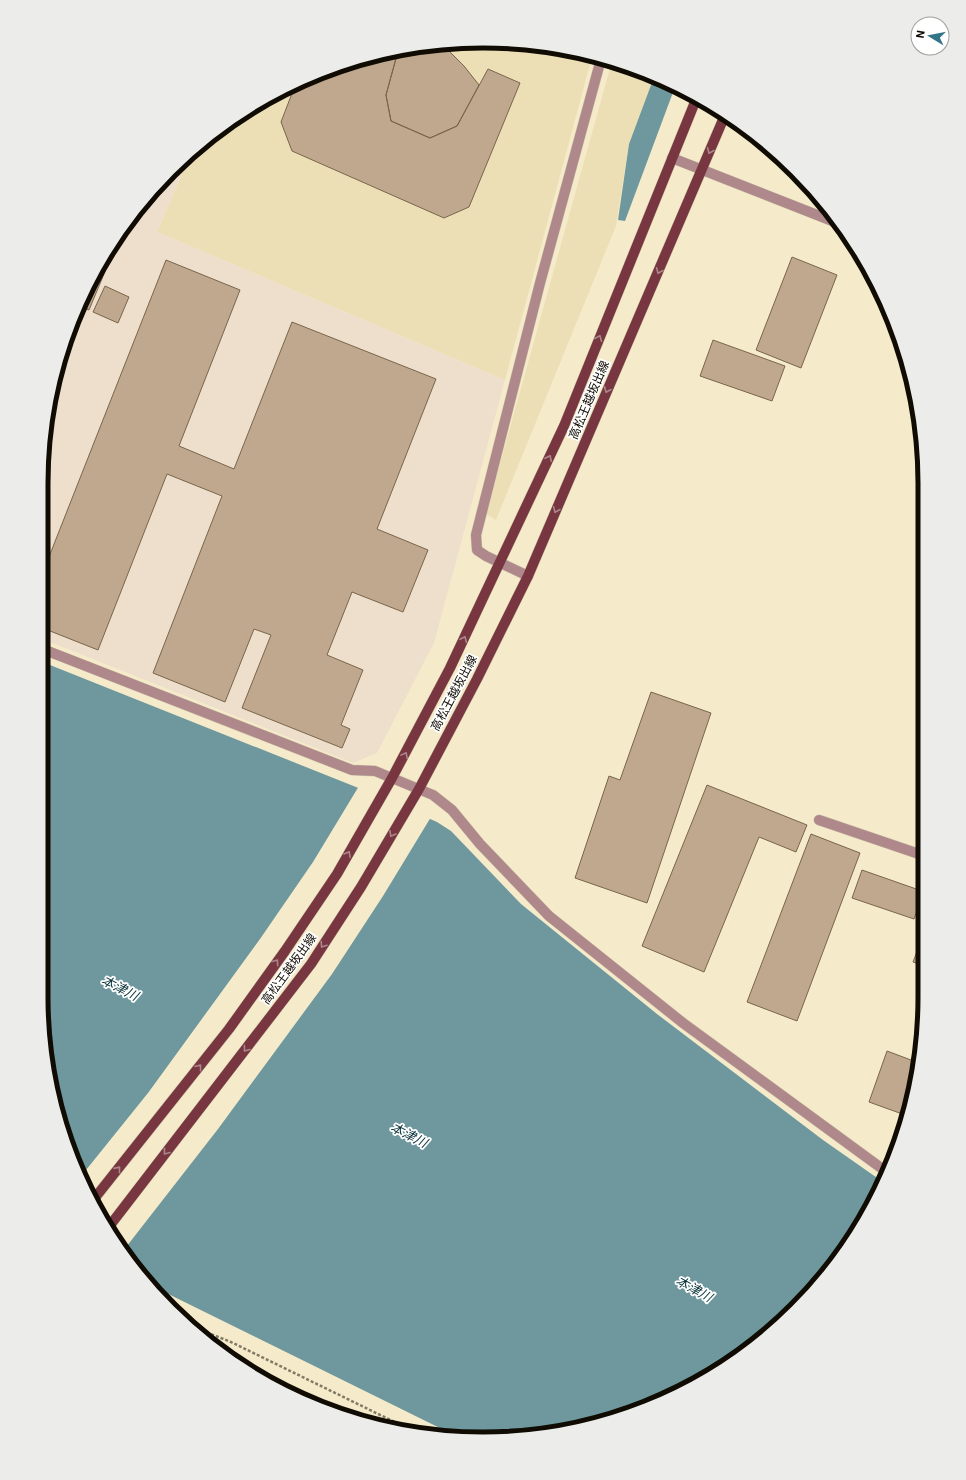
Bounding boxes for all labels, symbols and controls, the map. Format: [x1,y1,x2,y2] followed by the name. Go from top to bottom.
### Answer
[910,16,950,56] north arrow
[914,29,928,39] text: N
[707,147,715,155] one-way arrow
[655,267,663,274] one-way arrow
[595,335,603,342] one-way arrow
[566,359,612,441] street label: 高松王越坂出線
[604,387,612,394] one-way arrow
[544,455,552,462] one-way arrow
[553,505,561,513] one-way arrow
[459,636,467,643] one-way arrow
[428,653,480,733] street label: 高松王越坂出線
[400,751,407,759] one-way arrow
[389,830,396,837] one-way arrow
[344,851,351,858] one-way arrow
[259,931,319,1007] street label: 高松王越坂出線
[320,941,328,948] one-way arrow
[272,960,279,967] one-way arrow
[99,972,143,1004] water label: 本津川
[243,1045,250,1052] one-way arrow
[195,1064,202,1071] one-way arrow
[388,1119,432,1151] water label: 本津川
[164,1148,171,1155] one-way arrow
[114,1166,121,1173] one-way arrow
[673,1273,716,1306] water label: 本津川

